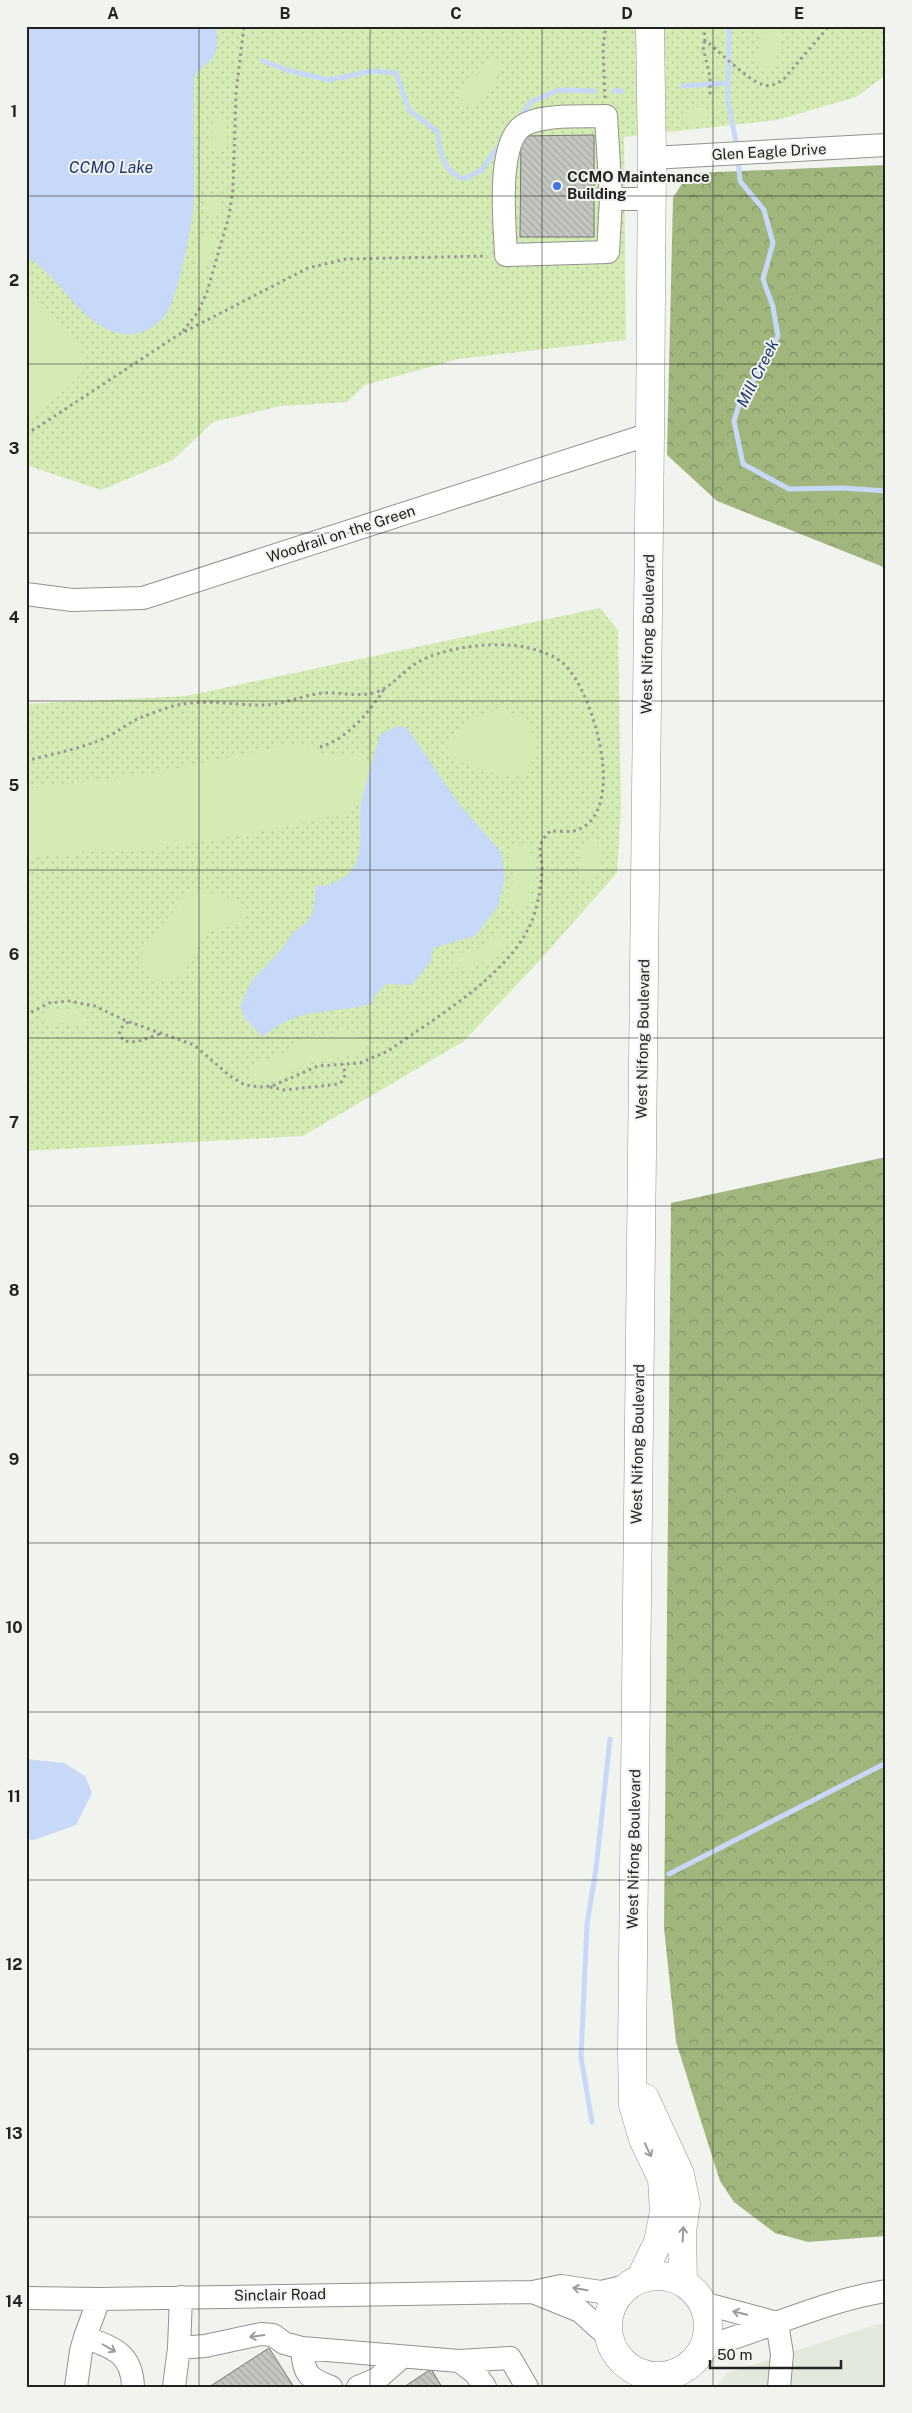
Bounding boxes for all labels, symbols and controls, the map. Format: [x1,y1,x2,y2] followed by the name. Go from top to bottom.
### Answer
[107,4,119,23] text: A
[280,4,291,23] text: B
[450,4,462,23] text: C
[621,4,633,23] text: D
[794,4,804,23] text: E
[11,102,17,121] text: 1
[711,140,827,163] street label: Glen Eagle Drive
[69,158,153,177] water label: CCMO Lake
[567,168,710,202] place label: CCMO Maintenance Building
[551,180,563,192] marker: CCMO Maintenance Building
[9,271,19,290] text: 2
[732,336,783,410] water label: Mill Creek
[9,439,19,458] text: 3
[264,501,417,566] street label: Woodrail on the Green
[638,554,657,714] street label: West Nifong Boulevard
[9,608,20,627] text: 4
[9,776,20,795] text: 5
[9,945,19,964] text: 6
[633,959,652,1119] street label: West Nifong Boulevard
[9,1113,19,1132] text: 7
[9,1281,20,1300] text: 8
[628,1364,647,1524] street label: West Nifong Boulevard
[9,1450,19,1469] text: 9
[5,1618,23,1637] text: 10
[624,1769,643,1929] street label: West Nifong Boulevard
[7,1787,21,1806] text: 11
[5,1955,23,1974] text: 12
[5,2124,23,2143] text: 13
[644,2142,654,2157] one-way arrow
[678,2226,687,2242] one-way arrow
[572,2283,588,2293] one-way arrow
[234,2285,326,2304] street label: Sinclair Road
[5,2292,23,2311] text: 14
[732,2308,748,2317] one-way arrow
[249,2331,265,2341] one-way arrow
[710,2338,841,2370] scale bar
[101,2344,116,2353] one-way arrow
[717,2346,752,2363] text: 50 m

